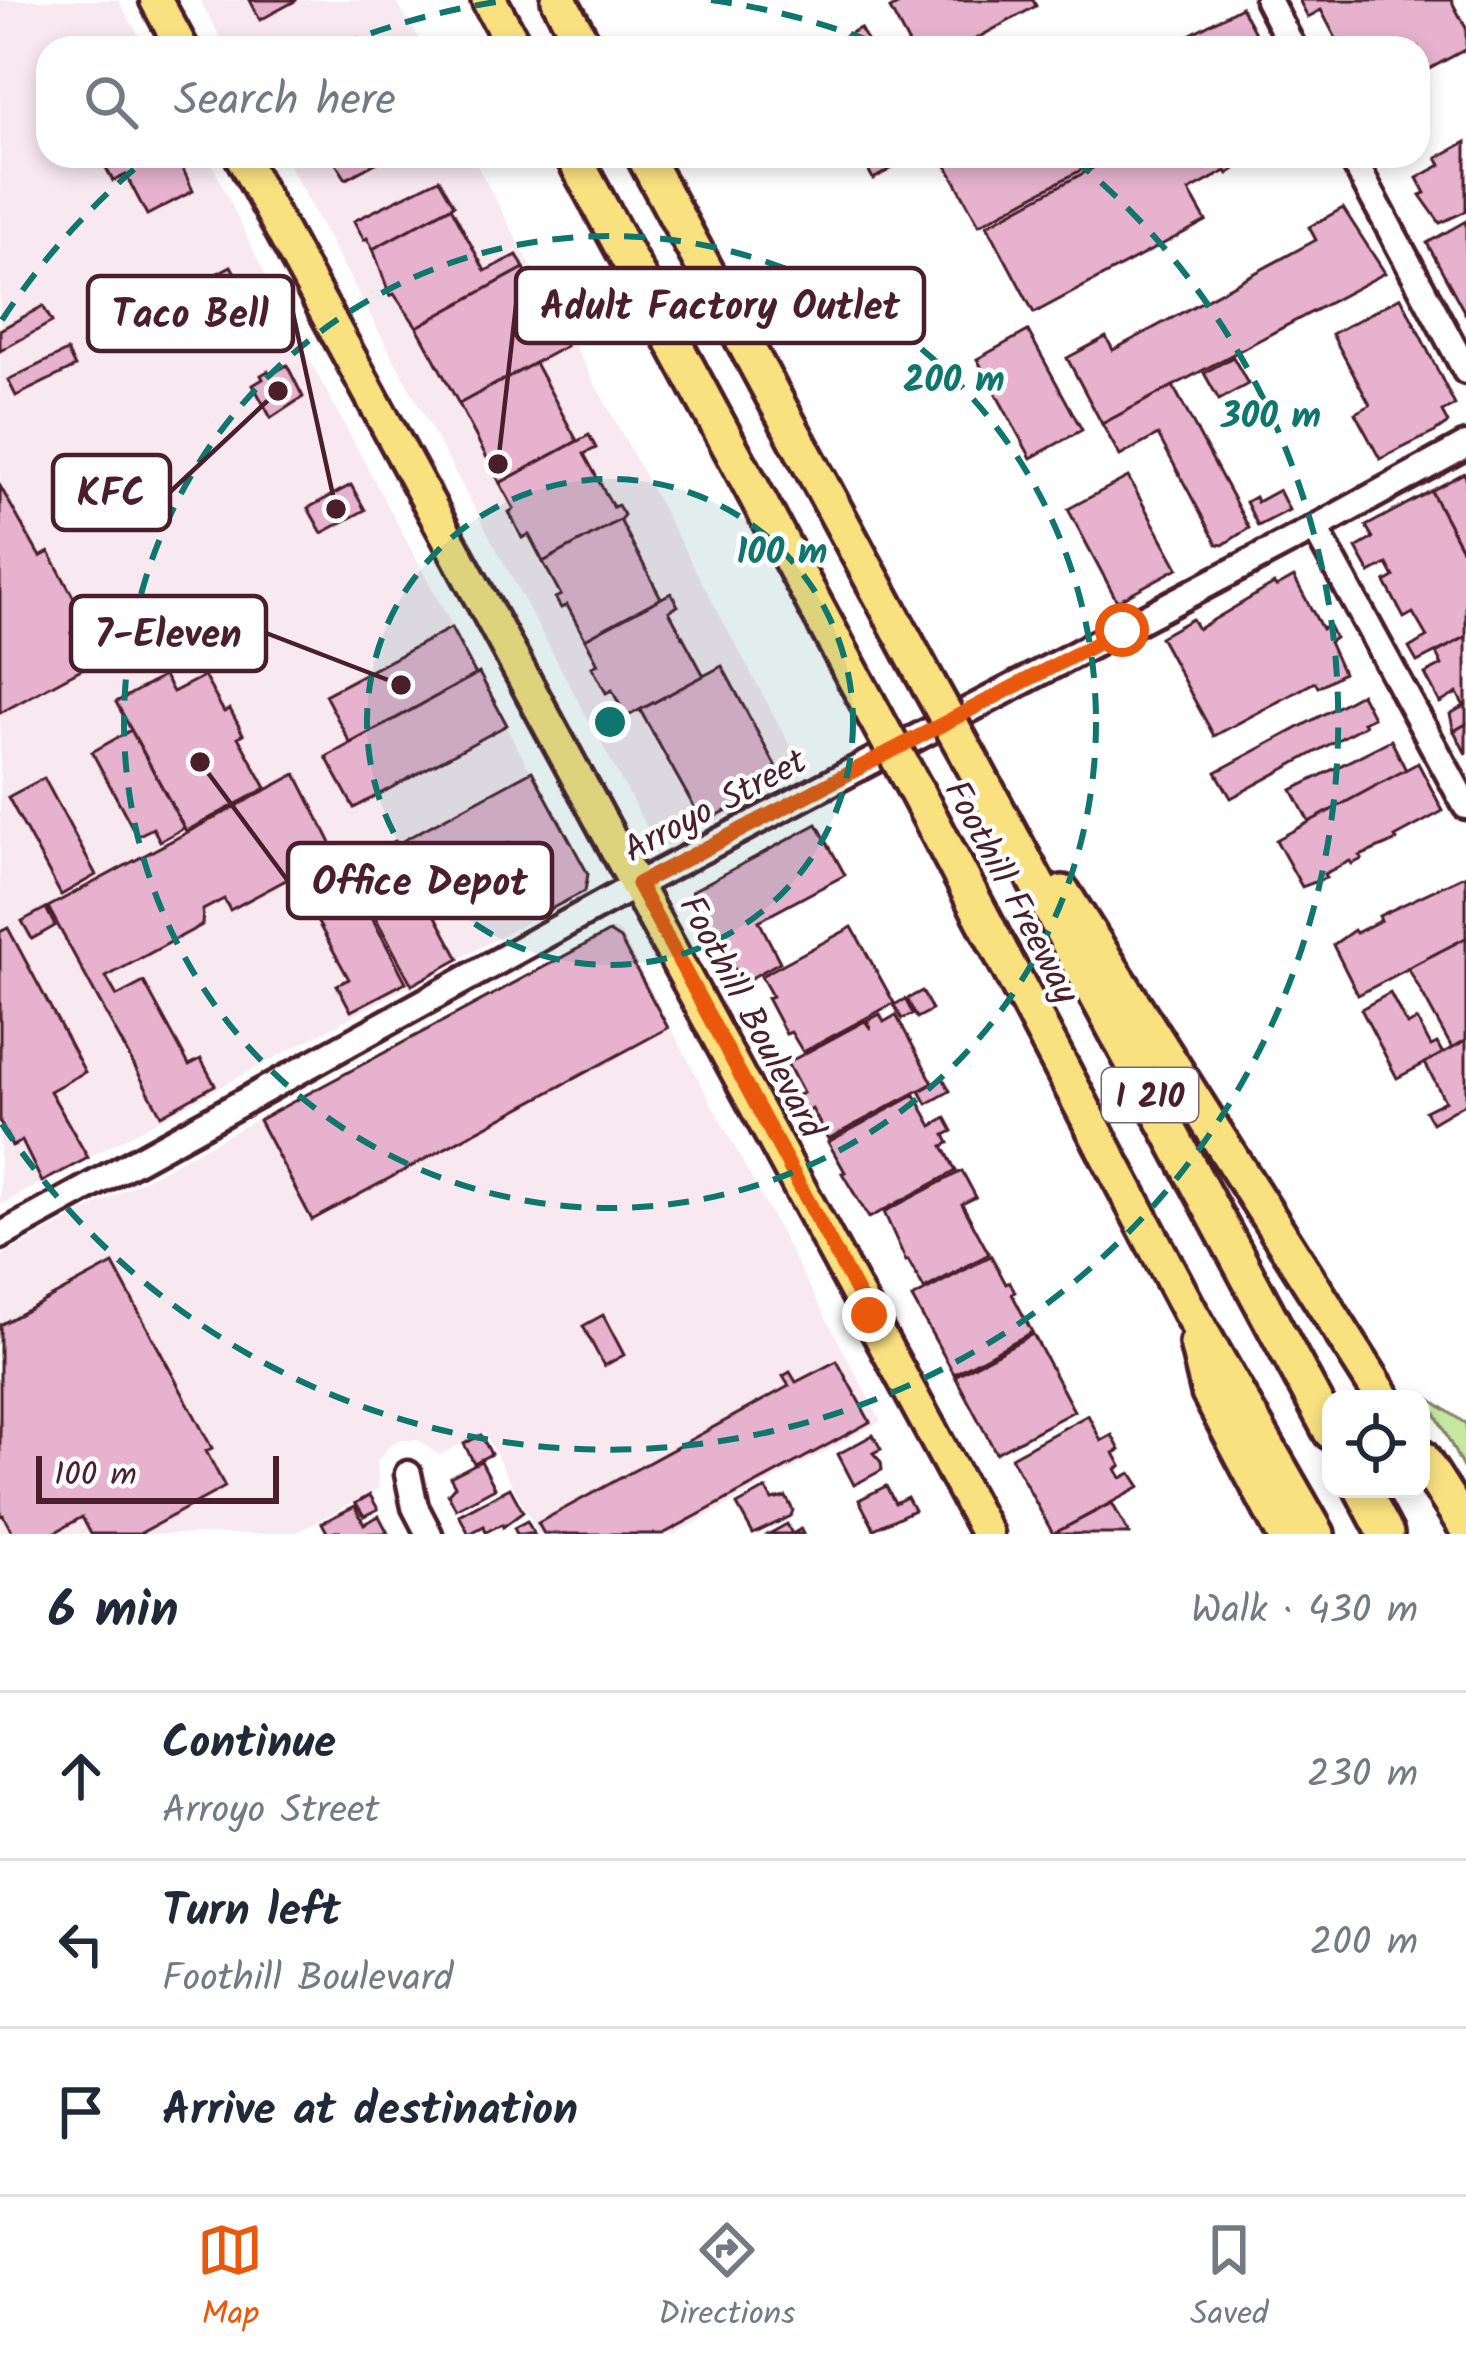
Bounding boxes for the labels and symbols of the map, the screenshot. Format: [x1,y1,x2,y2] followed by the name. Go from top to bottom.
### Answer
[516,268,924,343] callout: Adult Factory Outlet
[88,276,293,351] callout: Taco Bell
[540,278,900,340] text: Adult Factory Outlet
[111,286,269,348] text: Taco Bell
[903,353,1005,410] text: 200 m
[1220,389,1321,446] text: 300 m
[53,455,170,530] callout: KFC
[77,465,145,527] text: KFC
[736,525,828,582] text: 100 m
[71,596,266,671] callout: 7-Eleven
[1095,603,1149,657] route start
[94,606,242,668] text: 7-Eleven
[589,701,631,743] centre of rings
[614,734,819,879] street label: Arroyo Street
[927,770,1093,1016] street label: Foothill Freeway
[288,843,552,918] callout: Office Depot
[312,854,528,916] text: Office Depot
[662,886,839,1151] street label: Foothill Boulevard
[1102,1068,1198,1122] road number: I 210
[842,1288,896,1342] route end
[36,1450,279,1503] scale bar

